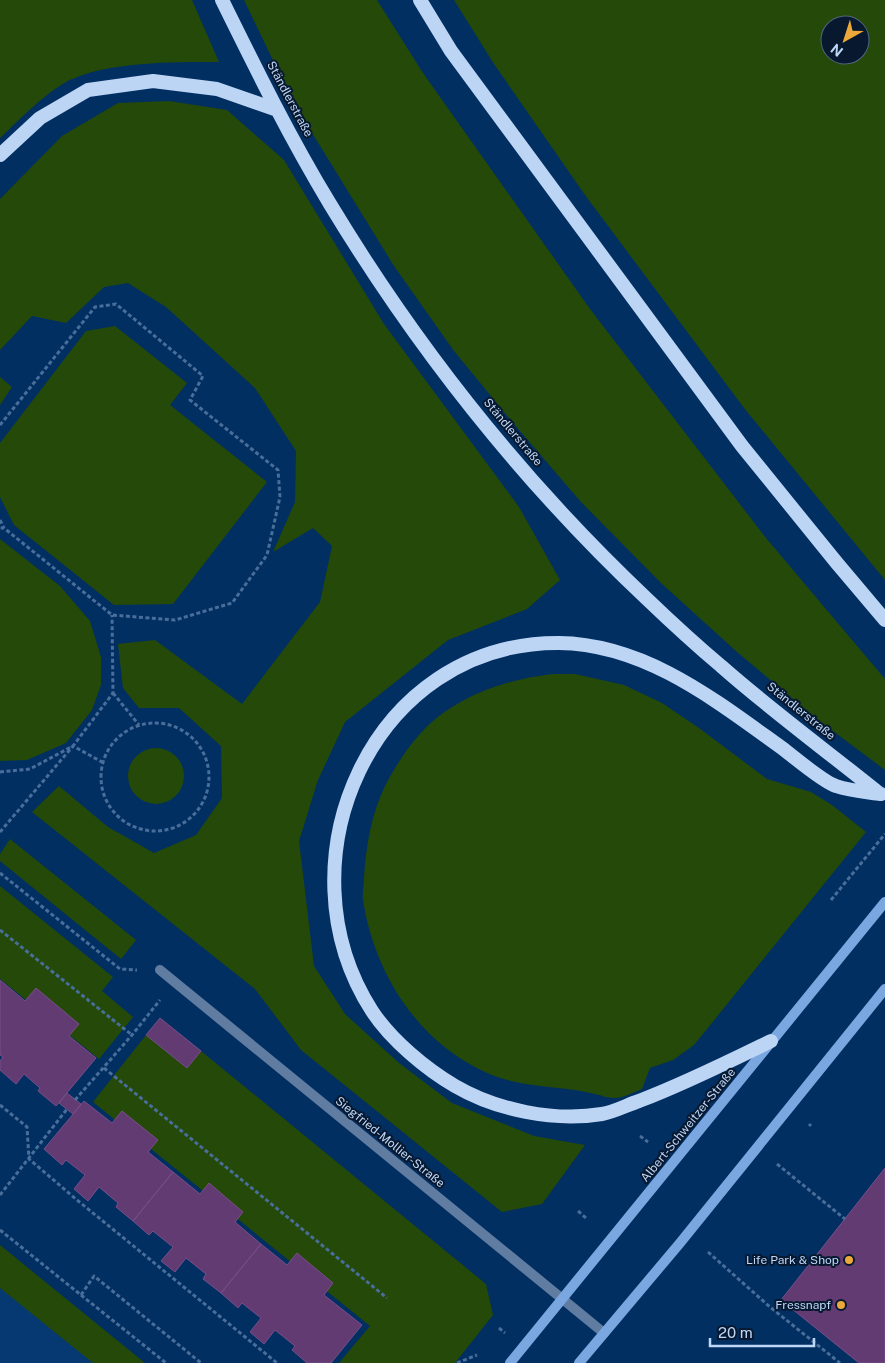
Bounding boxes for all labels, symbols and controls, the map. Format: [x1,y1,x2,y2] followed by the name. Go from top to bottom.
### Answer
[820,15,870,65] north arrow
[828,40,846,60] text: N
[264,59,316,139] street label: Ständlerstraße
[481,395,545,469] street label: Ständlerstraße
[764,679,838,743] street label: Ständlerstraße
[638,1065,738,1185] street label: Albert-Schweitzer-Straße
[333,1094,447,1190] street label: Siegfried-Mollier-Straße
[746,1253,839,1267] place label: Life Park & Shop
[843,1254,855,1266] marker: Life Park & Shop
[775,1298,831,1312] place label: Fressnapf
[835,1299,847,1311] marker: Fressnapf
[710,1316,814,1348] scale bar
[718,1324,753,1341] text: 20 m

